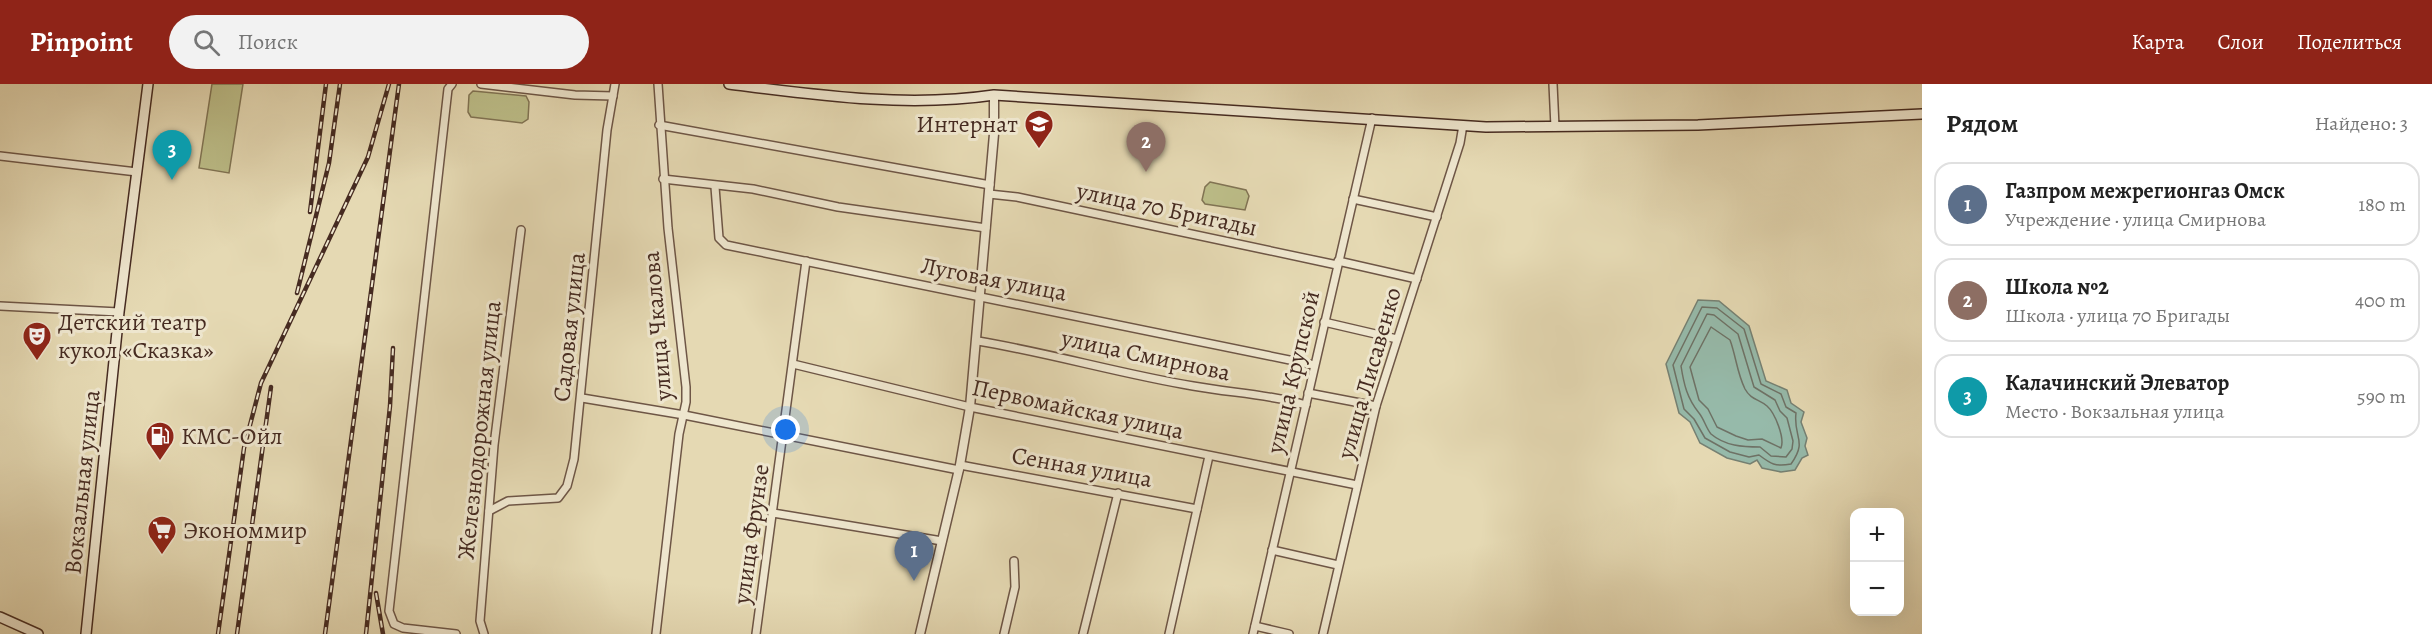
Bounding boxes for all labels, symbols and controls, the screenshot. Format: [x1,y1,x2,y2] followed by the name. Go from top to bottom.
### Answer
[169,15,589,69] search box
[30,23,133,61] text: Pinpoint
[190,26,223,59] icon: search
[238,27,298,57] text: Поиск
[2131,28,2184,56] text: Карта
[2217,28,2264,56] text: Слои
[2297,28,2402,56] text: Поделиться
[1946,106,2018,141] text: Рядом
[916,108,1018,140] place label: Интернат
[1023,108,1055,150] school or university icon: Интернат
[2315,110,2408,137] text: Найдено: 3
[1126,122,1166,172] pin: 2
[152,130,192,180] pin: 3
[1073,174,1260,244] street label: улица 70 Бригады
[2005,176,2285,206] text: Газпром межрегионгаз Омск
[1964,191,1971,218] text: 1
[2358,191,2406,218] text: 180 m
[2005,206,2266,233] text: Учреждение · улица Смирнова
[918,249,1070,309] street label: Луговая улица
[635,250,680,403] street label: улица Чкалова
[545,251,593,403] street label: Садовая улица
[2005,272,2109,302] text: Школа №2
[1329,283,1409,464] street label: улица Лисавенко
[1258,287,1327,458] street label: улица Крупской
[1963,287,1972,314] text: 2
[2355,287,2406,314] text: 400 m
[449,299,509,561] street label: Железнодорожная улица
[2005,302,2230,329] text: Школа · улица 70 Бригады
[58,306,214,366] place label: Детский театр кукол «Сказка»
[21,320,53,362] theatre icon: Детский театр кукол «Сказка»
[1058,321,1233,389] street label: улица Смирнова
[2005,368,2229,398] text: Калачинский Элеватор
[969,371,1187,447] street label: Первомайская улица
[1963,383,1972,410] text: 3
[2357,383,2406,410] text: 590 m
[56,388,108,576] street label: Вокзальная улица
[2005,398,2224,425] text: Место · Вокзальная улица
[771,415,800,444] your location
[144,420,176,462] fuel station icon: КМС-Ойл
[181,420,282,452] place label: КМС-Ойл
[1009,439,1155,495] street label: Сенная улица
[725,462,777,607] street label: улица Фрунзе
[1850,508,1904,616] map controls
[1850,508,1904,562] button: +
[146,514,178,556] supermarket icon: Экономмир
[183,514,307,546] place label: Экономмир
[894,532,934,581] pin: 1
[1850,562,1904,616] button: −

